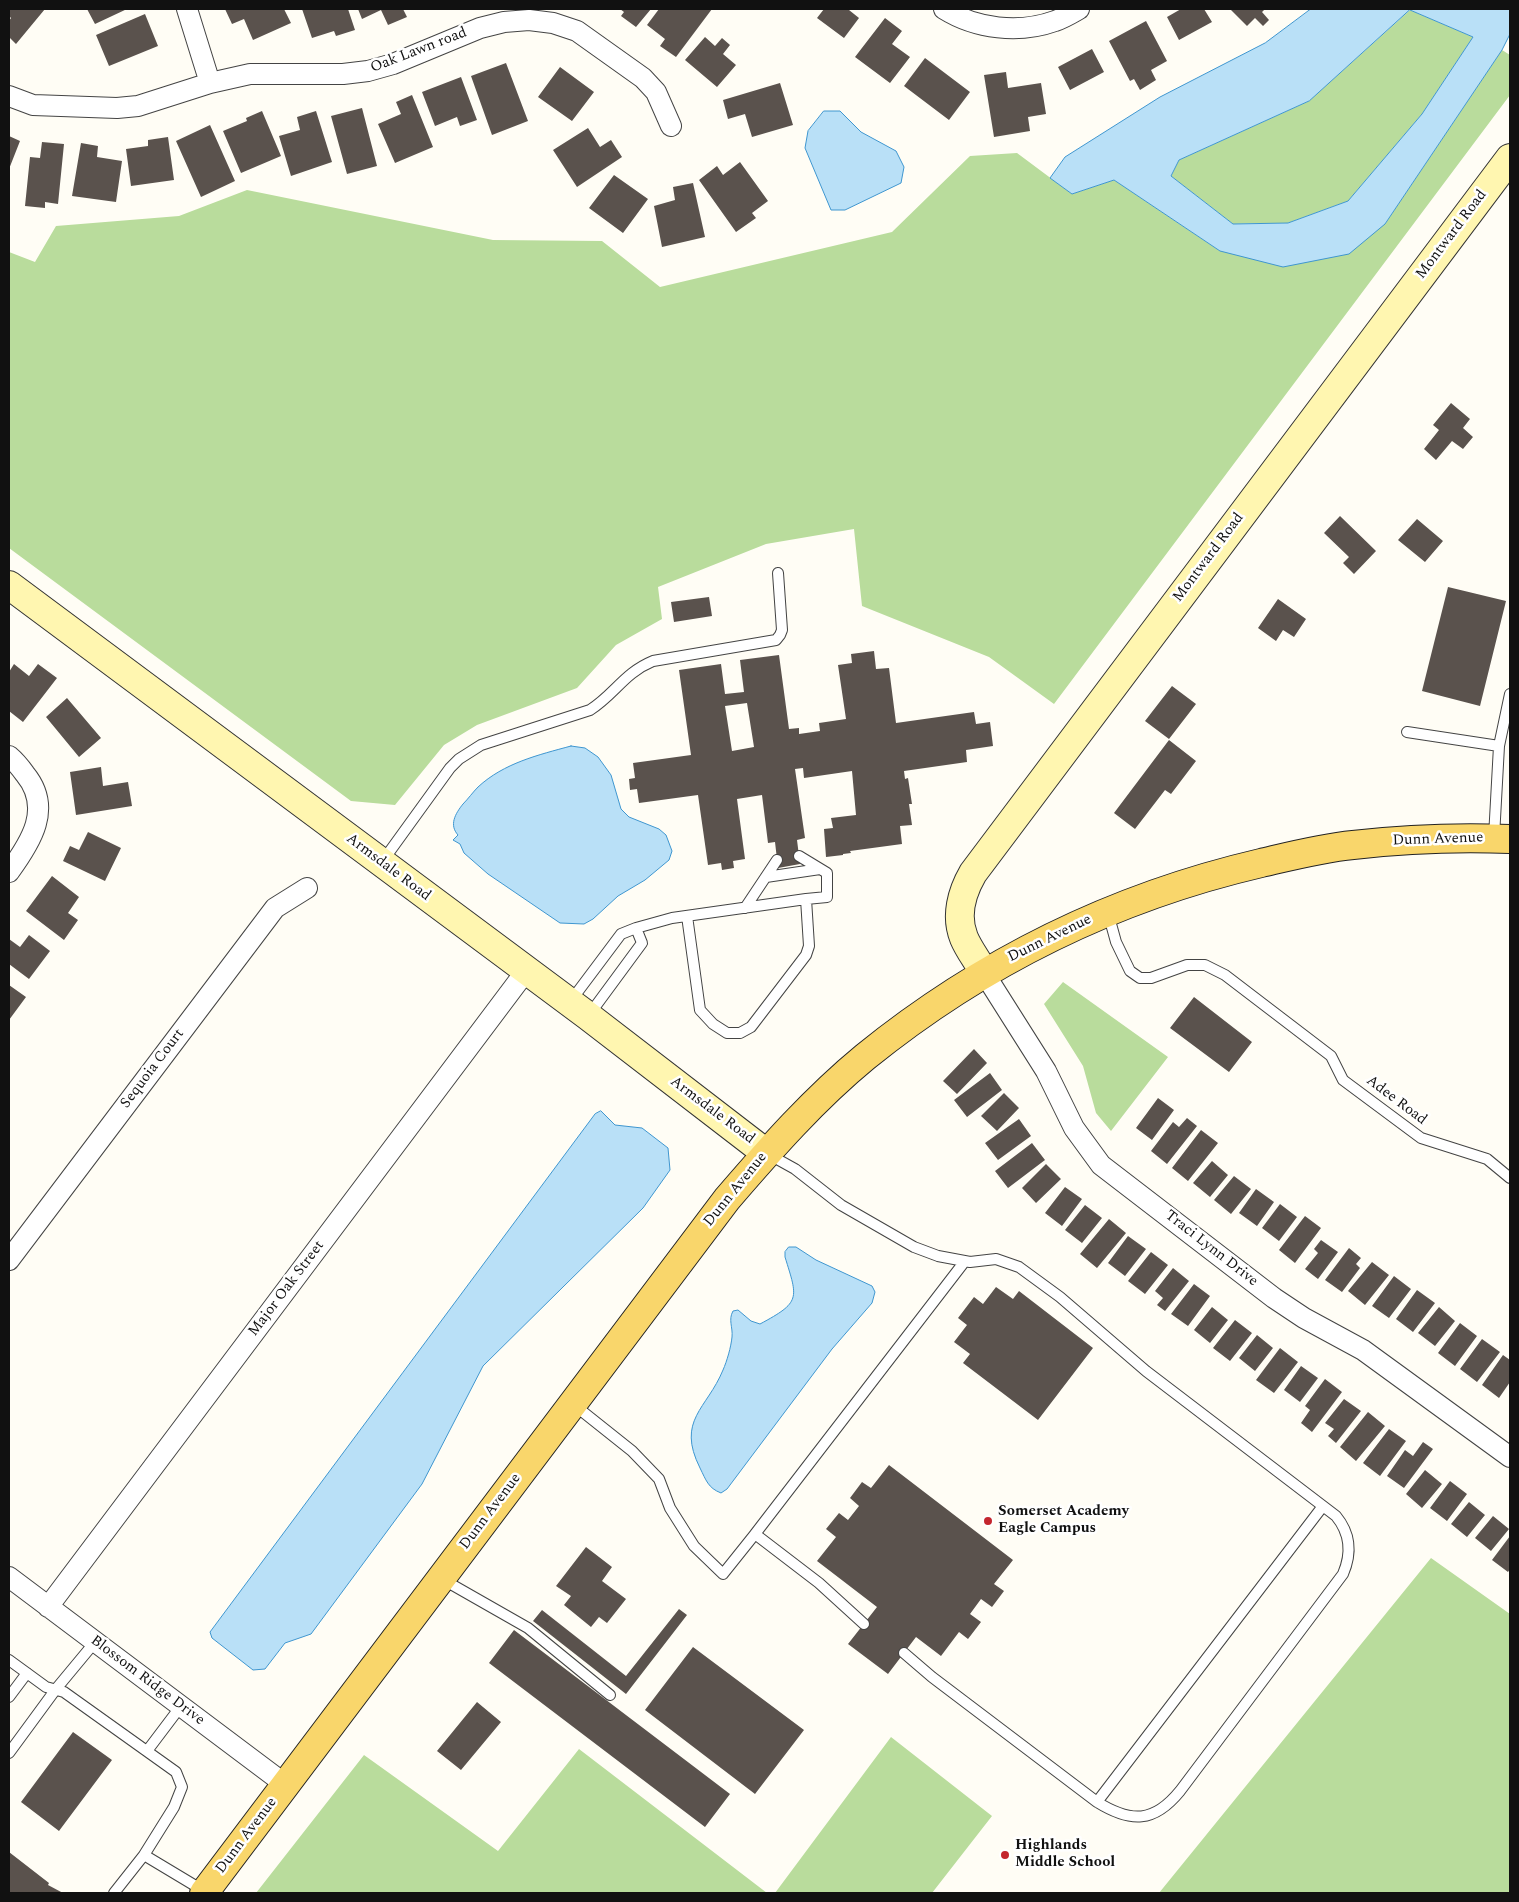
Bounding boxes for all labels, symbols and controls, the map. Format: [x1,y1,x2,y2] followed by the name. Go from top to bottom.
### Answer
[368,24,470,78] street label: Oak Lawn road
[1413,187,1491,283] street label: Montward Road
[1170,510,1248,606] street label: Montward Road
[1392,829,1484,851] street label: Dunn Avenue
[342,830,434,906] street label: Armsdale Road
[1005,911,1095,967] street label: Dunn Avenue
[117,1026,189,1112] street label: Sequoia Court
[1362,1072,1430,1130] street label: Adee Road
[666,1073,758,1149] street label: Armsdale Road
[700,1149,772,1231] street label: Dunn Avenue
[1161,1207,1261,1291] street label: Traci Lynn Drive
[245,1238,329,1340] street label: Major Oak Street
[457,1470,525,1554] street label: Dunn Avenue
[998,1503,1129,1538] place label: Somerset Academy Eagle Campus
[982,1515,994,1527] marker: Somerset Academy Eagle Campus
[86,1632,208,1730] street label: Blossom Ridge Drive
[213,1794,281,1878] street label: Dunn Avenue
[1015,1837,1115,1872] place label: Highlands Middle School
[999,1849,1011,1861] marker: Highlands Middle School

